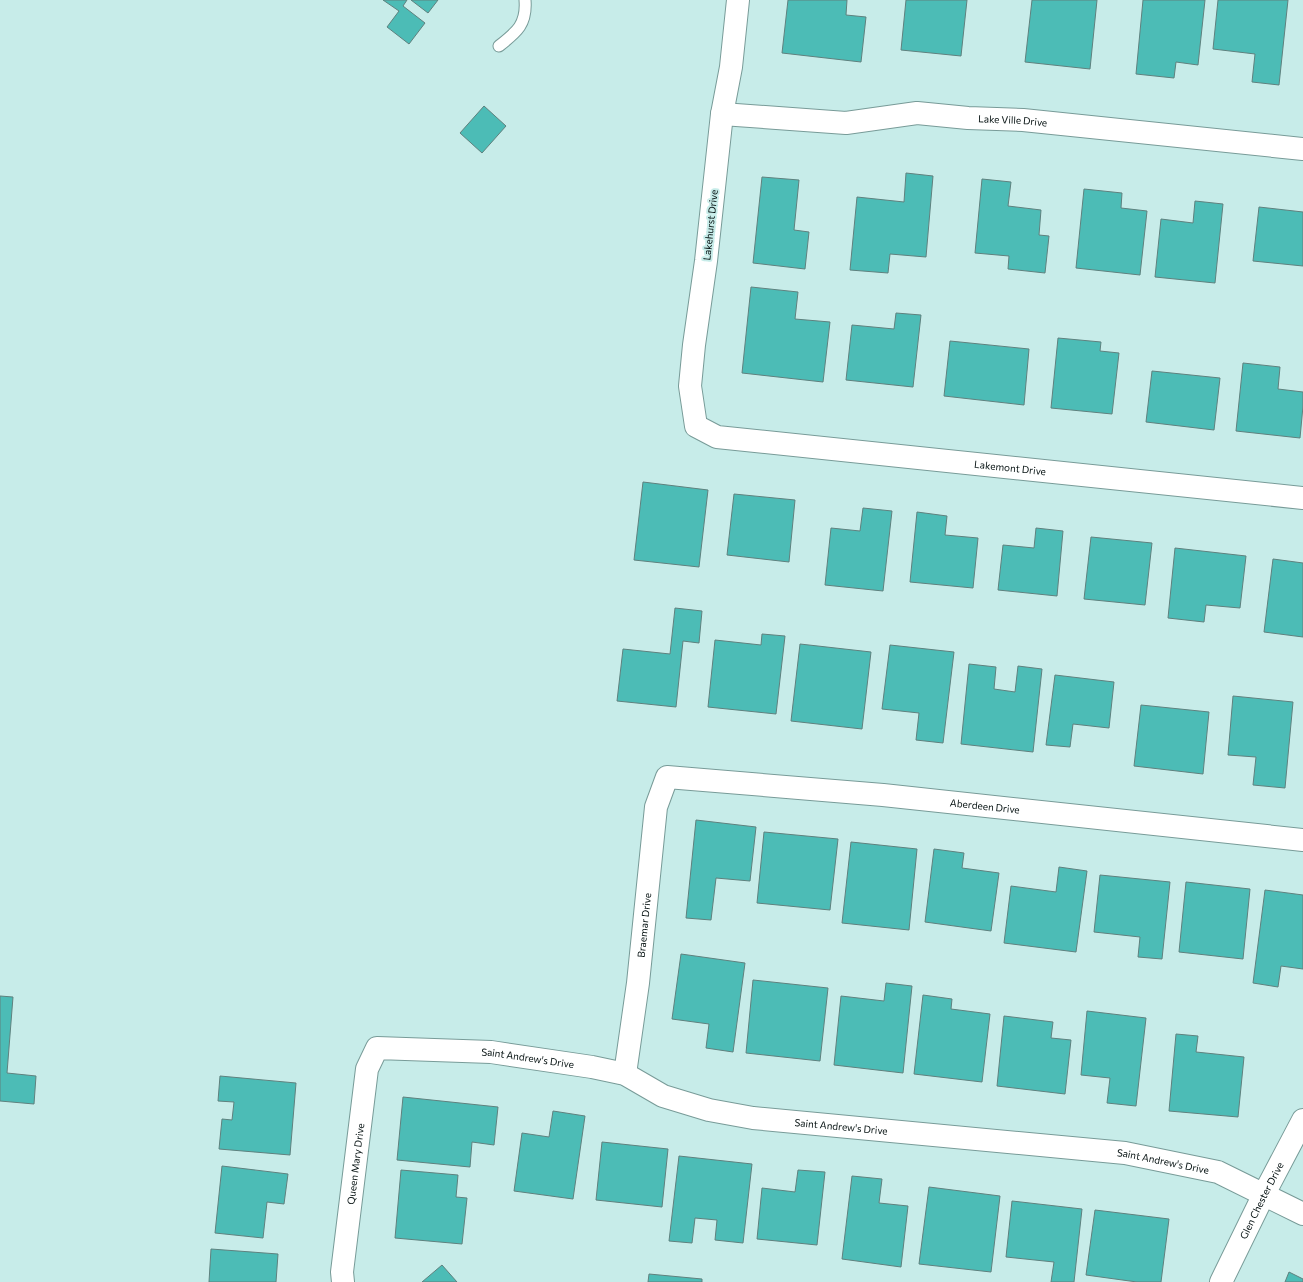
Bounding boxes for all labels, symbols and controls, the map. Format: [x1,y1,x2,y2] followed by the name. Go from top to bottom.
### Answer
[978,112,1048,128] street label: Lake Ville Drive
[700,189,720,261] street label: Lakehurst Drive
[974,458,1047,477] street label: Lakemont Drive
[949,796,1020,816] street label: Aberdeen Drive
[635,892,653,958] street label: Braemar Drive
[481,1046,575,1070] street label: Saint Andrew's Drive
[794,1116,888,1137] street label: Saint Andrew's Drive
[344,1122,366,1205] street label: Queen Mary Drive
[1117,1146,1210,1176] street label: Saint Andrew's Drive
[1237,1160,1286,1241] street label: Glen Chester Drive

